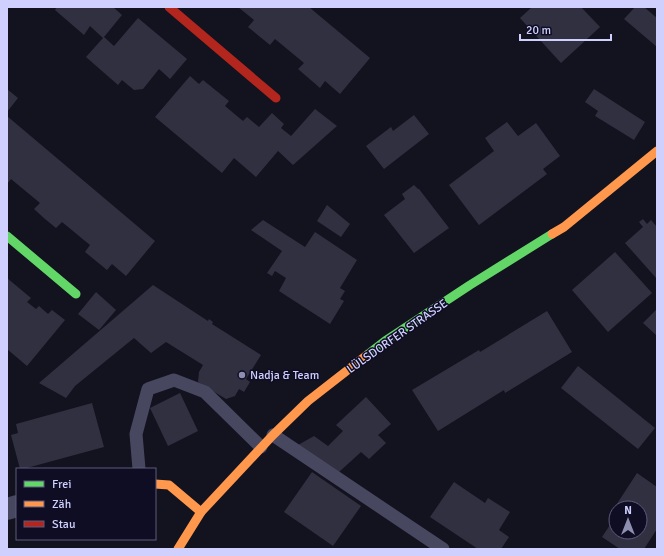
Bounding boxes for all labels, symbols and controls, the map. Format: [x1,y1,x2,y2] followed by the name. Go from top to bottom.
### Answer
[520,16,611,42] scale bar
[526,23,551,38] text: 20 m
[344,296,451,377] street label: LÜLSDORFER STRASSE
[250,368,319,383] place label: Nadja & Team
[237,370,247,380] marker: Nadja & Team
[16,468,156,540] legend
[52,477,71,492] text: Frei
[52,497,71,512] text: Zäh
[608,500,648,540] north arrow
[624,504,632,517] text: N
[52,517,76,532] text: Stau

